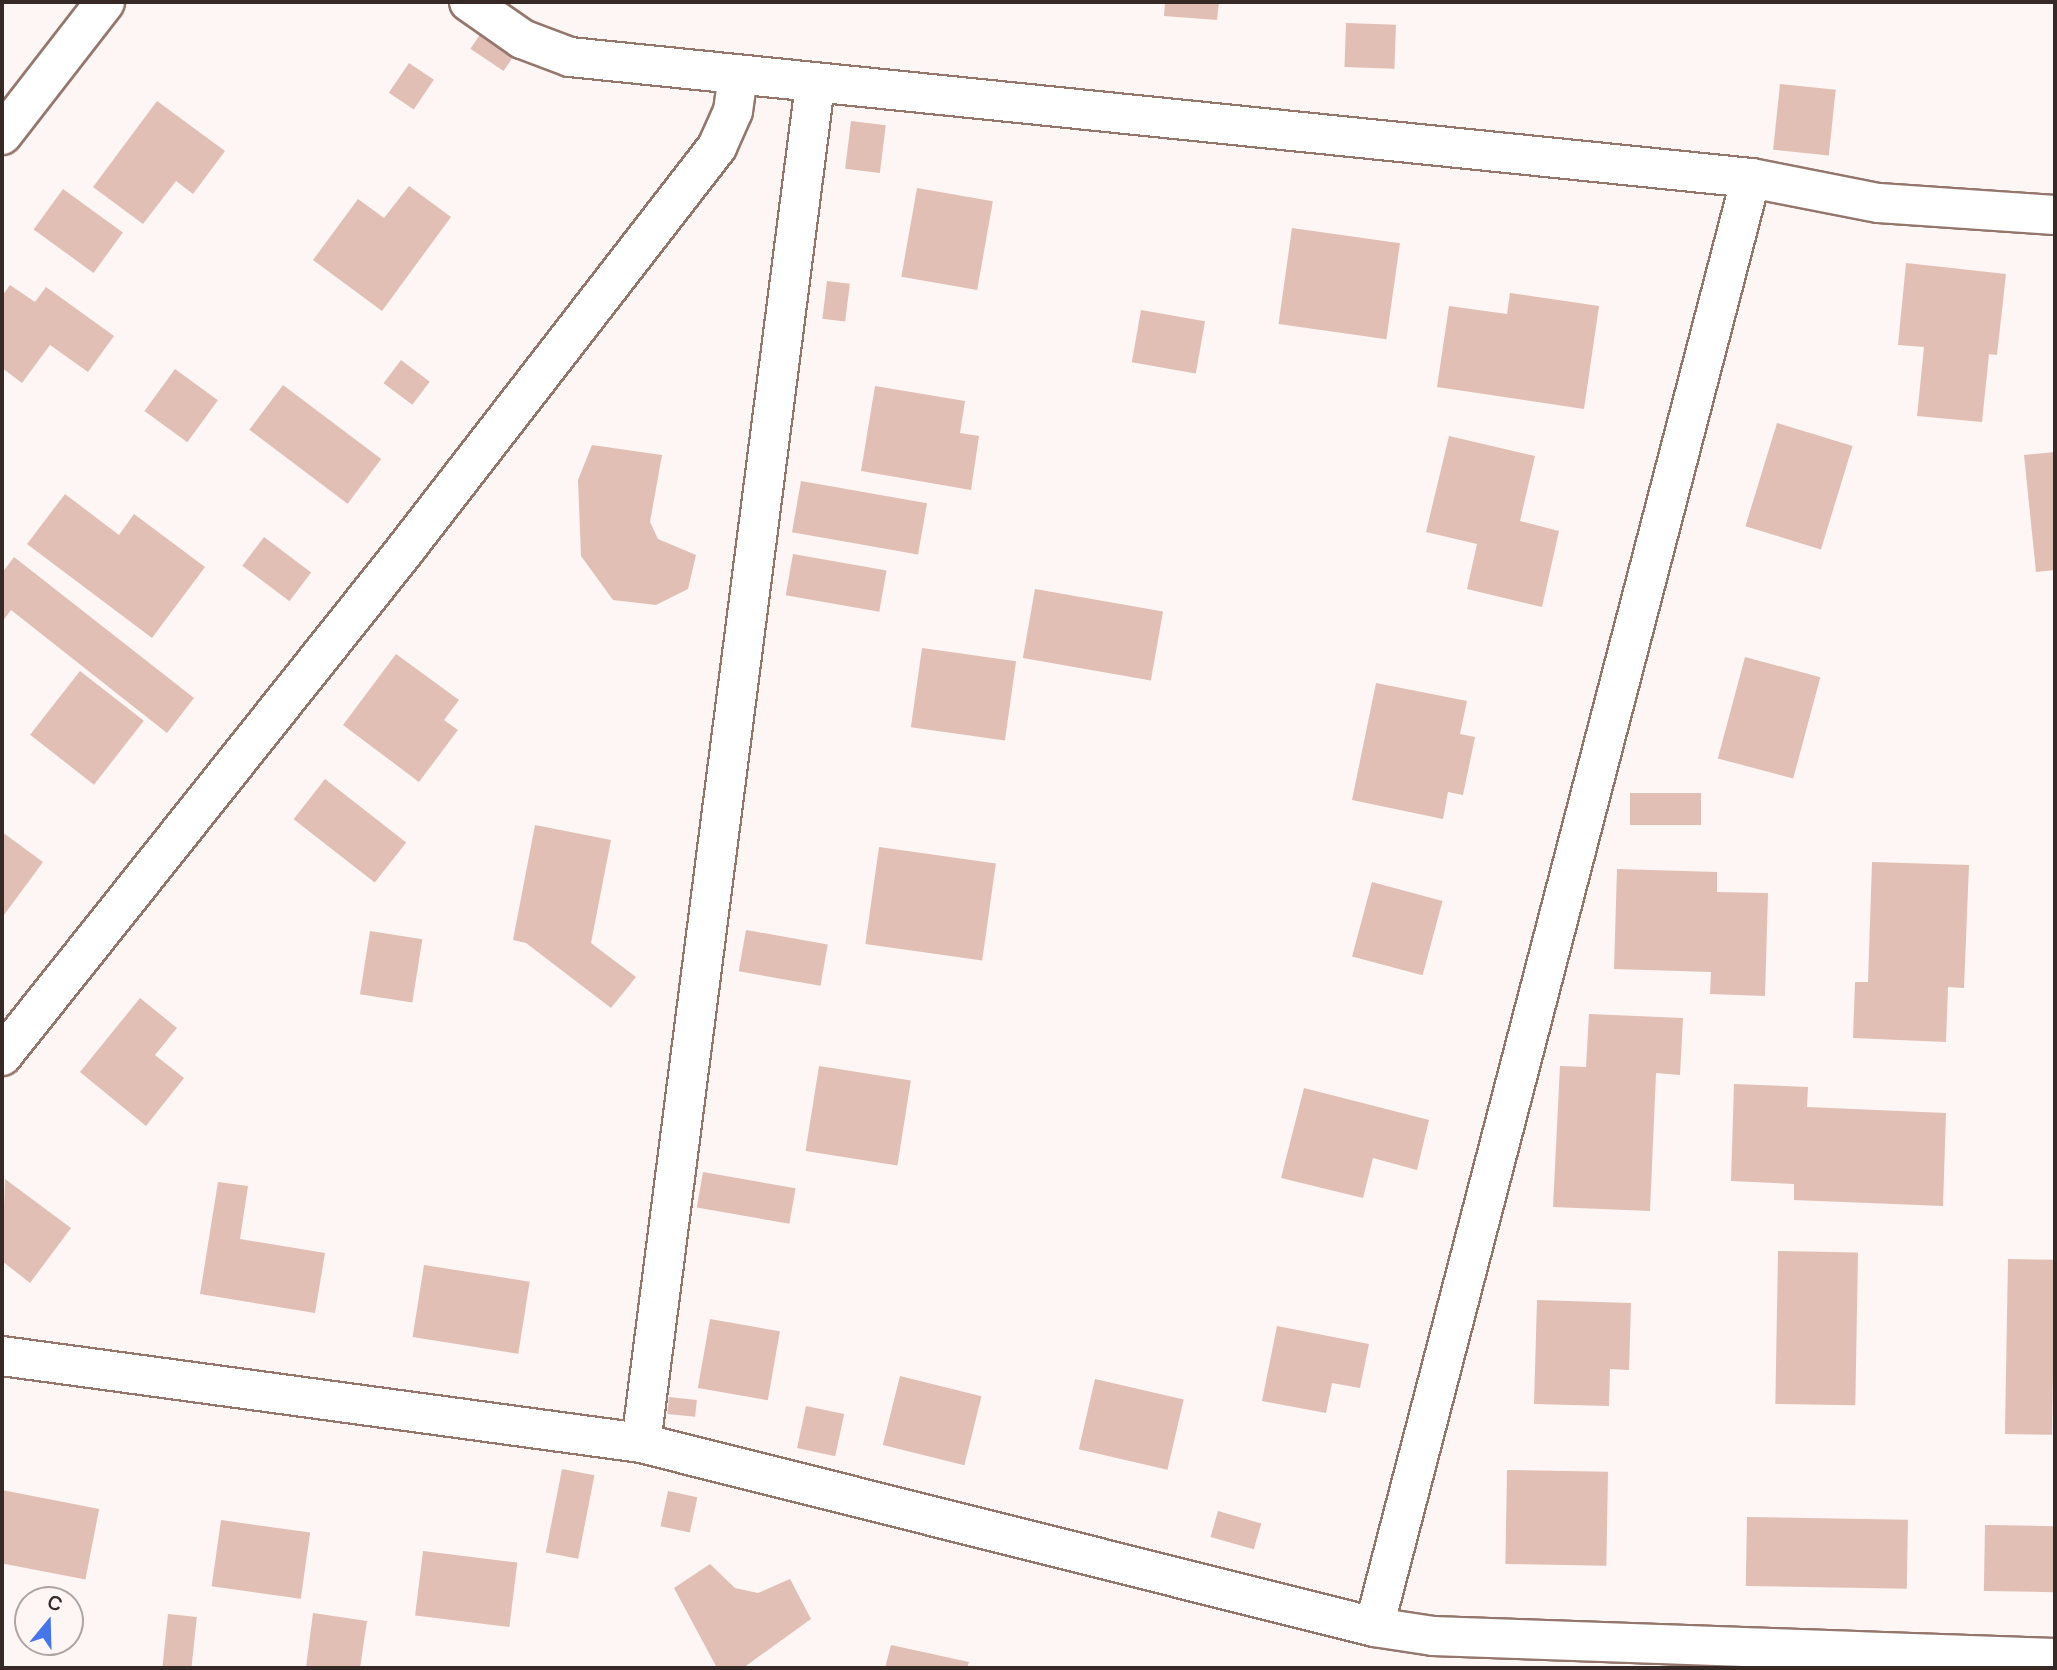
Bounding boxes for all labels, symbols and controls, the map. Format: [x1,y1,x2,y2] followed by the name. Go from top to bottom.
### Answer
[14,1586,84,1656] north arrow
[44,1588,66,1618] text: С

